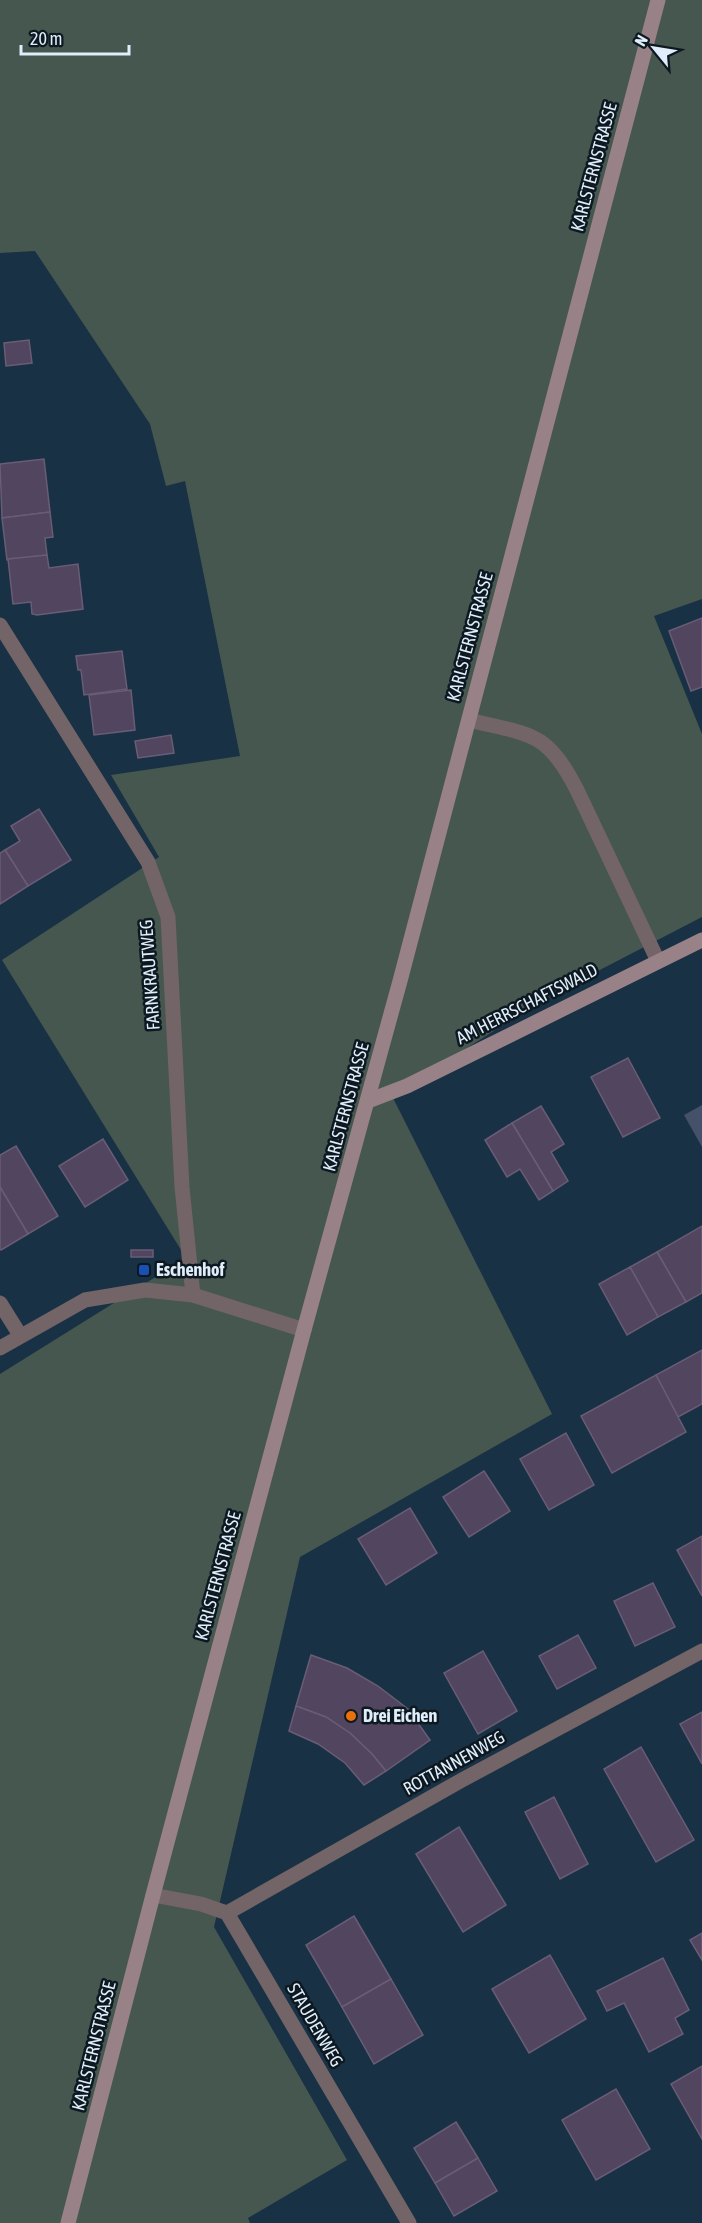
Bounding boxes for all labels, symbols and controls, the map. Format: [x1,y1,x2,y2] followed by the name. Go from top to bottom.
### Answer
[21,18,129,56] scale bar
[624,18,684,78] north arrow
[30,28,62,49] text: 20 m
[631,32,651,49] text: N
[566,100,621,234] street label: KARLSTERNSTRASSE
[442,570,497,704] street label: KARLSTERNSTRASSE
[135,919,164,1031] street label: FARNKRAUTWEG
[453,959,601,1048] street label: AM HERRSCHAFTSWALD
[318,1040,373,1174] street label: KARLSTERNSTRASSE
[156,1259,226,1280] place label: Eschenhof
[137,1263,151,1277] marker: Eschenhof
[190,1509,245,1643] street label: KARLSTERNSTRASSE
[363,1705,438,1726] place label: Drei Eichen
[344,1709,358,1723] marker: Drei Eichen
[399,1726,508,1799] street label: ROTTANNENWEG
[67,1979,120,2113] street label: KARLSTERNSTRASSE
[283,1979,348,2070] street label: STAUDENWEG

